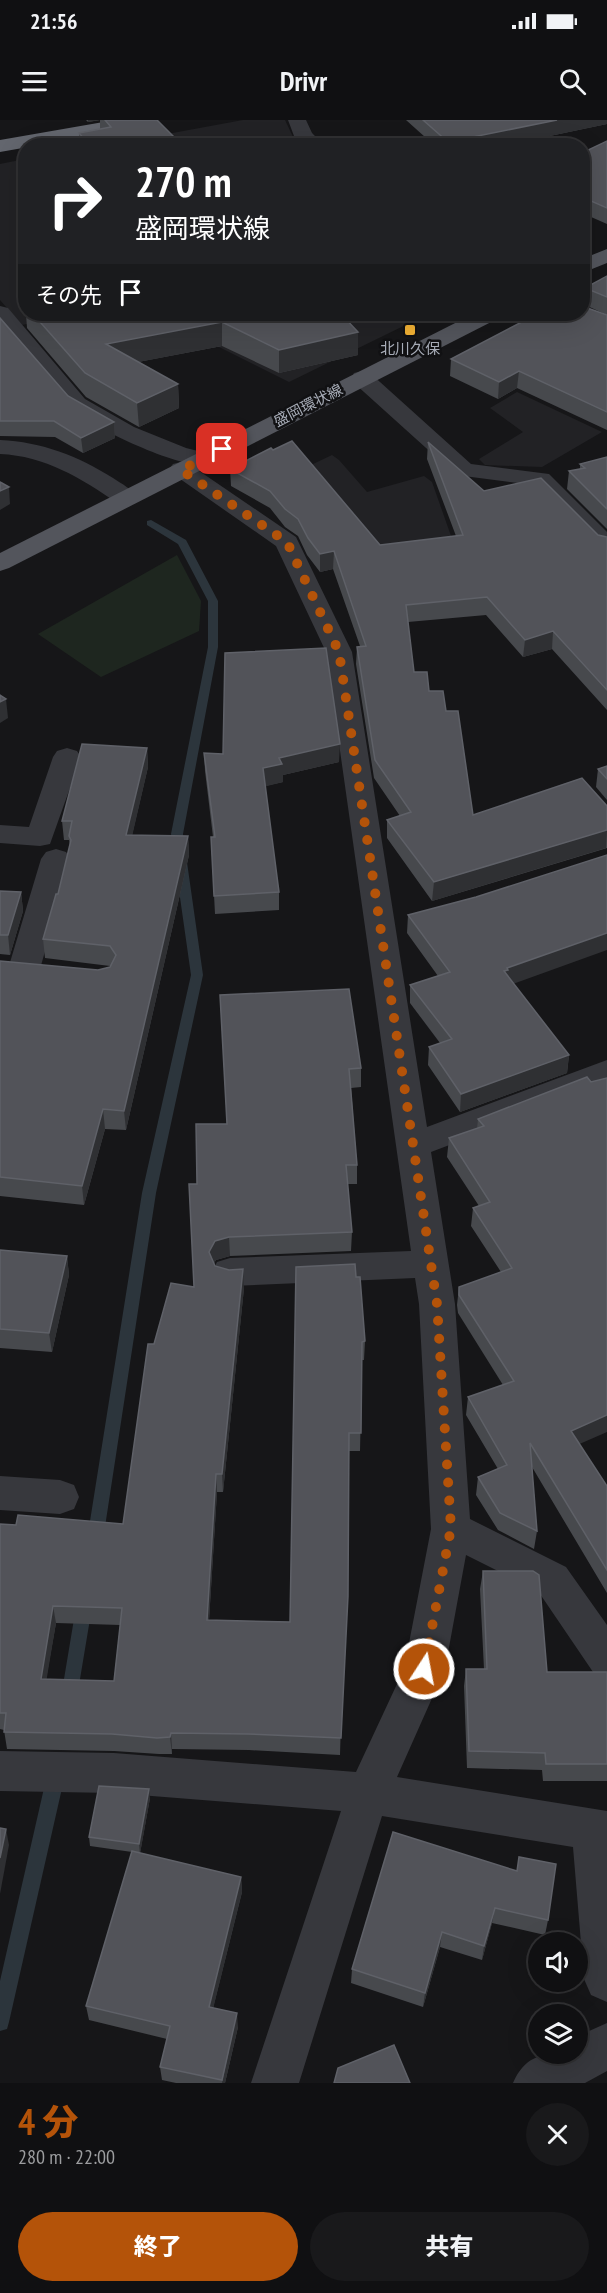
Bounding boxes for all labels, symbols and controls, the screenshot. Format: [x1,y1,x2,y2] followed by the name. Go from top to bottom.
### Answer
[30,7,78,35] text: 21:56
[280,64,327,98] text: Drivr
[18,65,51,98] icon: menu
[556,65,589,98] icon: search
[135,154,232,209] text: 270 m
[36,162,114,240] icon: right
[135,211,270,245] text: 盛岡環状線
[114,276,147,309] icon: arrive
[36,281,102,309] text: その先
[403,323,417,337] marker: 北川久保
[380,339,440,358] place label: 北川久保
[270,380,346,430] street label: 盛岡環状線
[196,423,247,474] pin
[205,432,238,465] icon: arrive
[392,1637,456,1701] position arrow
[528,1932,588,2064] map controls
[528,1932,588,1992] button: sound
[528,2004,588,2064] button: layers
[18,2098,79,2145] text: 4 分
[526,2103,589,2166] button: close
[18,2144,115,2170] text: 280 m · 22:00
[18,2212,298,2281] button: 終了
[310,2212,589,2281] button: 共有

